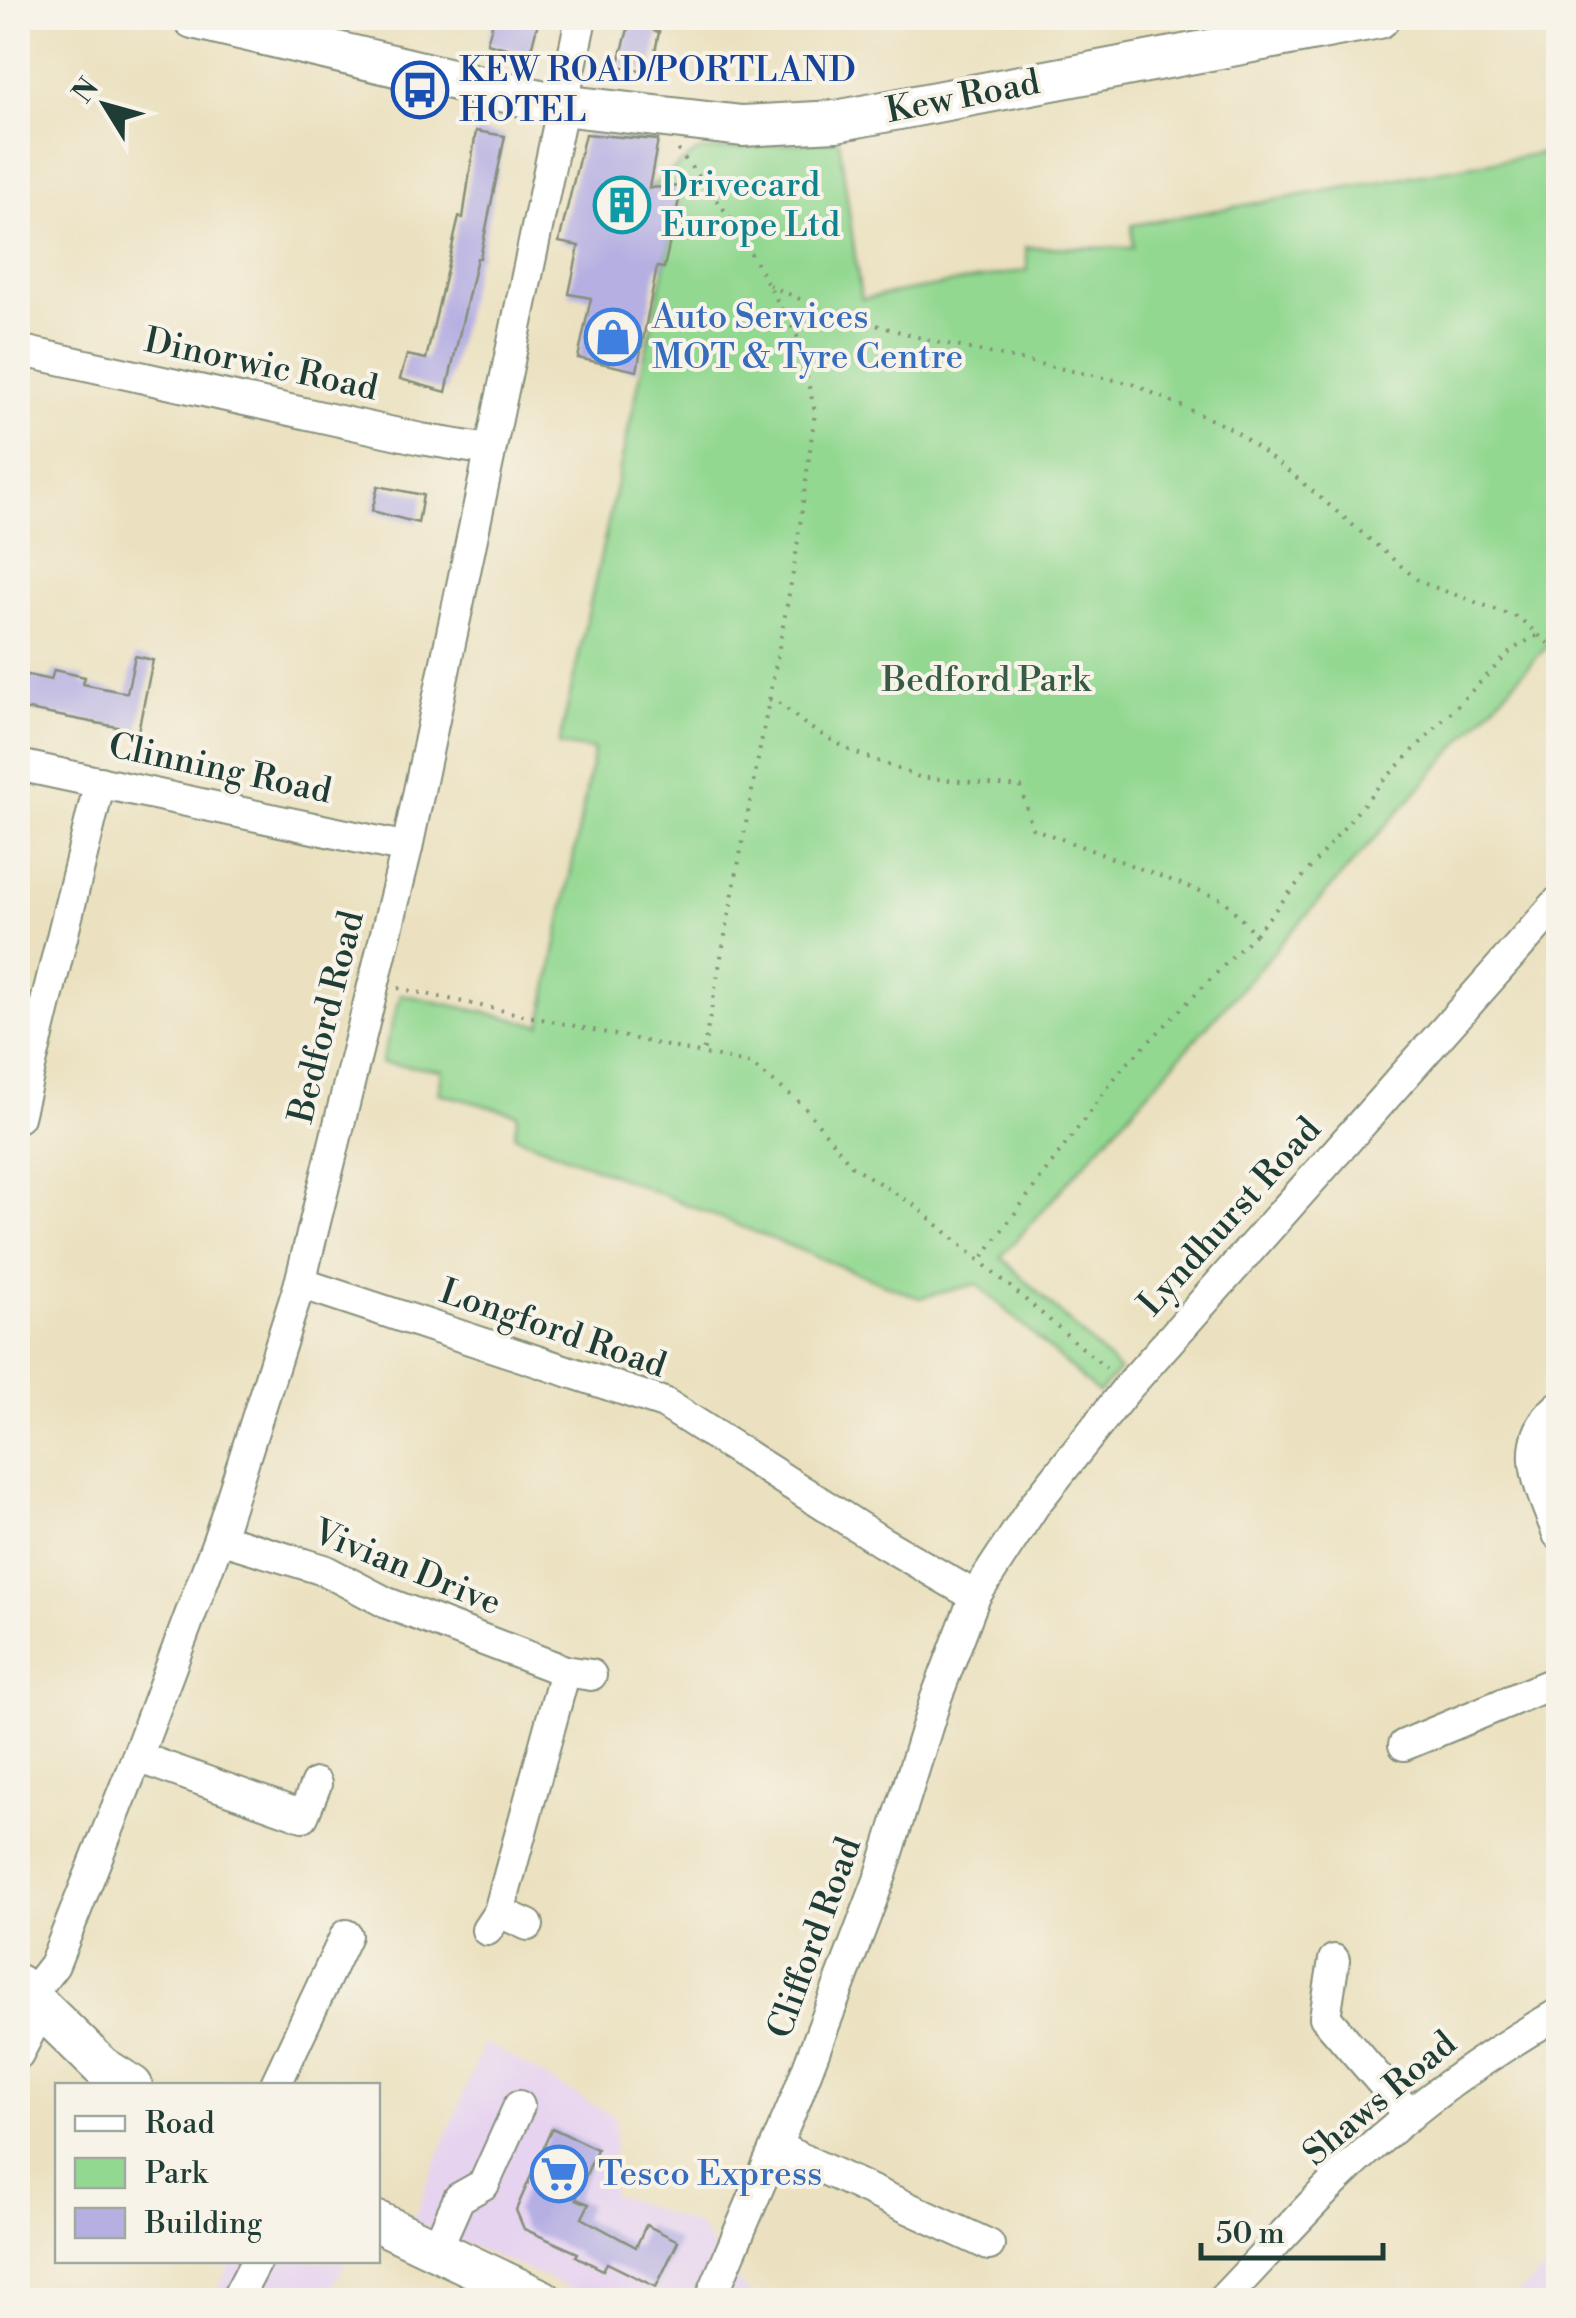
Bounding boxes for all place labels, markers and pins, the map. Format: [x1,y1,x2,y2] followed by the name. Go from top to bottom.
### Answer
[459,49,856,132] place label: KEW ROAD/PORTLAND HOTEL
[390,60,450,120] bus stop icon: KEW ROAD/PORTLAND HOTEL
[661,164,840,247] place label: Drivecard Europe Ltd
[592,175,652,235] building icon: Drivecard Europe Ltd
[651,296,963,379] place label: Auto Services MOT & Tyre Centre
[583,307,643,367] shop icon: Auto Services MOT & Tyre Centre
[529,2144,589,2204] supermarket icon: Tesco Express
[598,2153,822,2196] place label: Tesco Express

